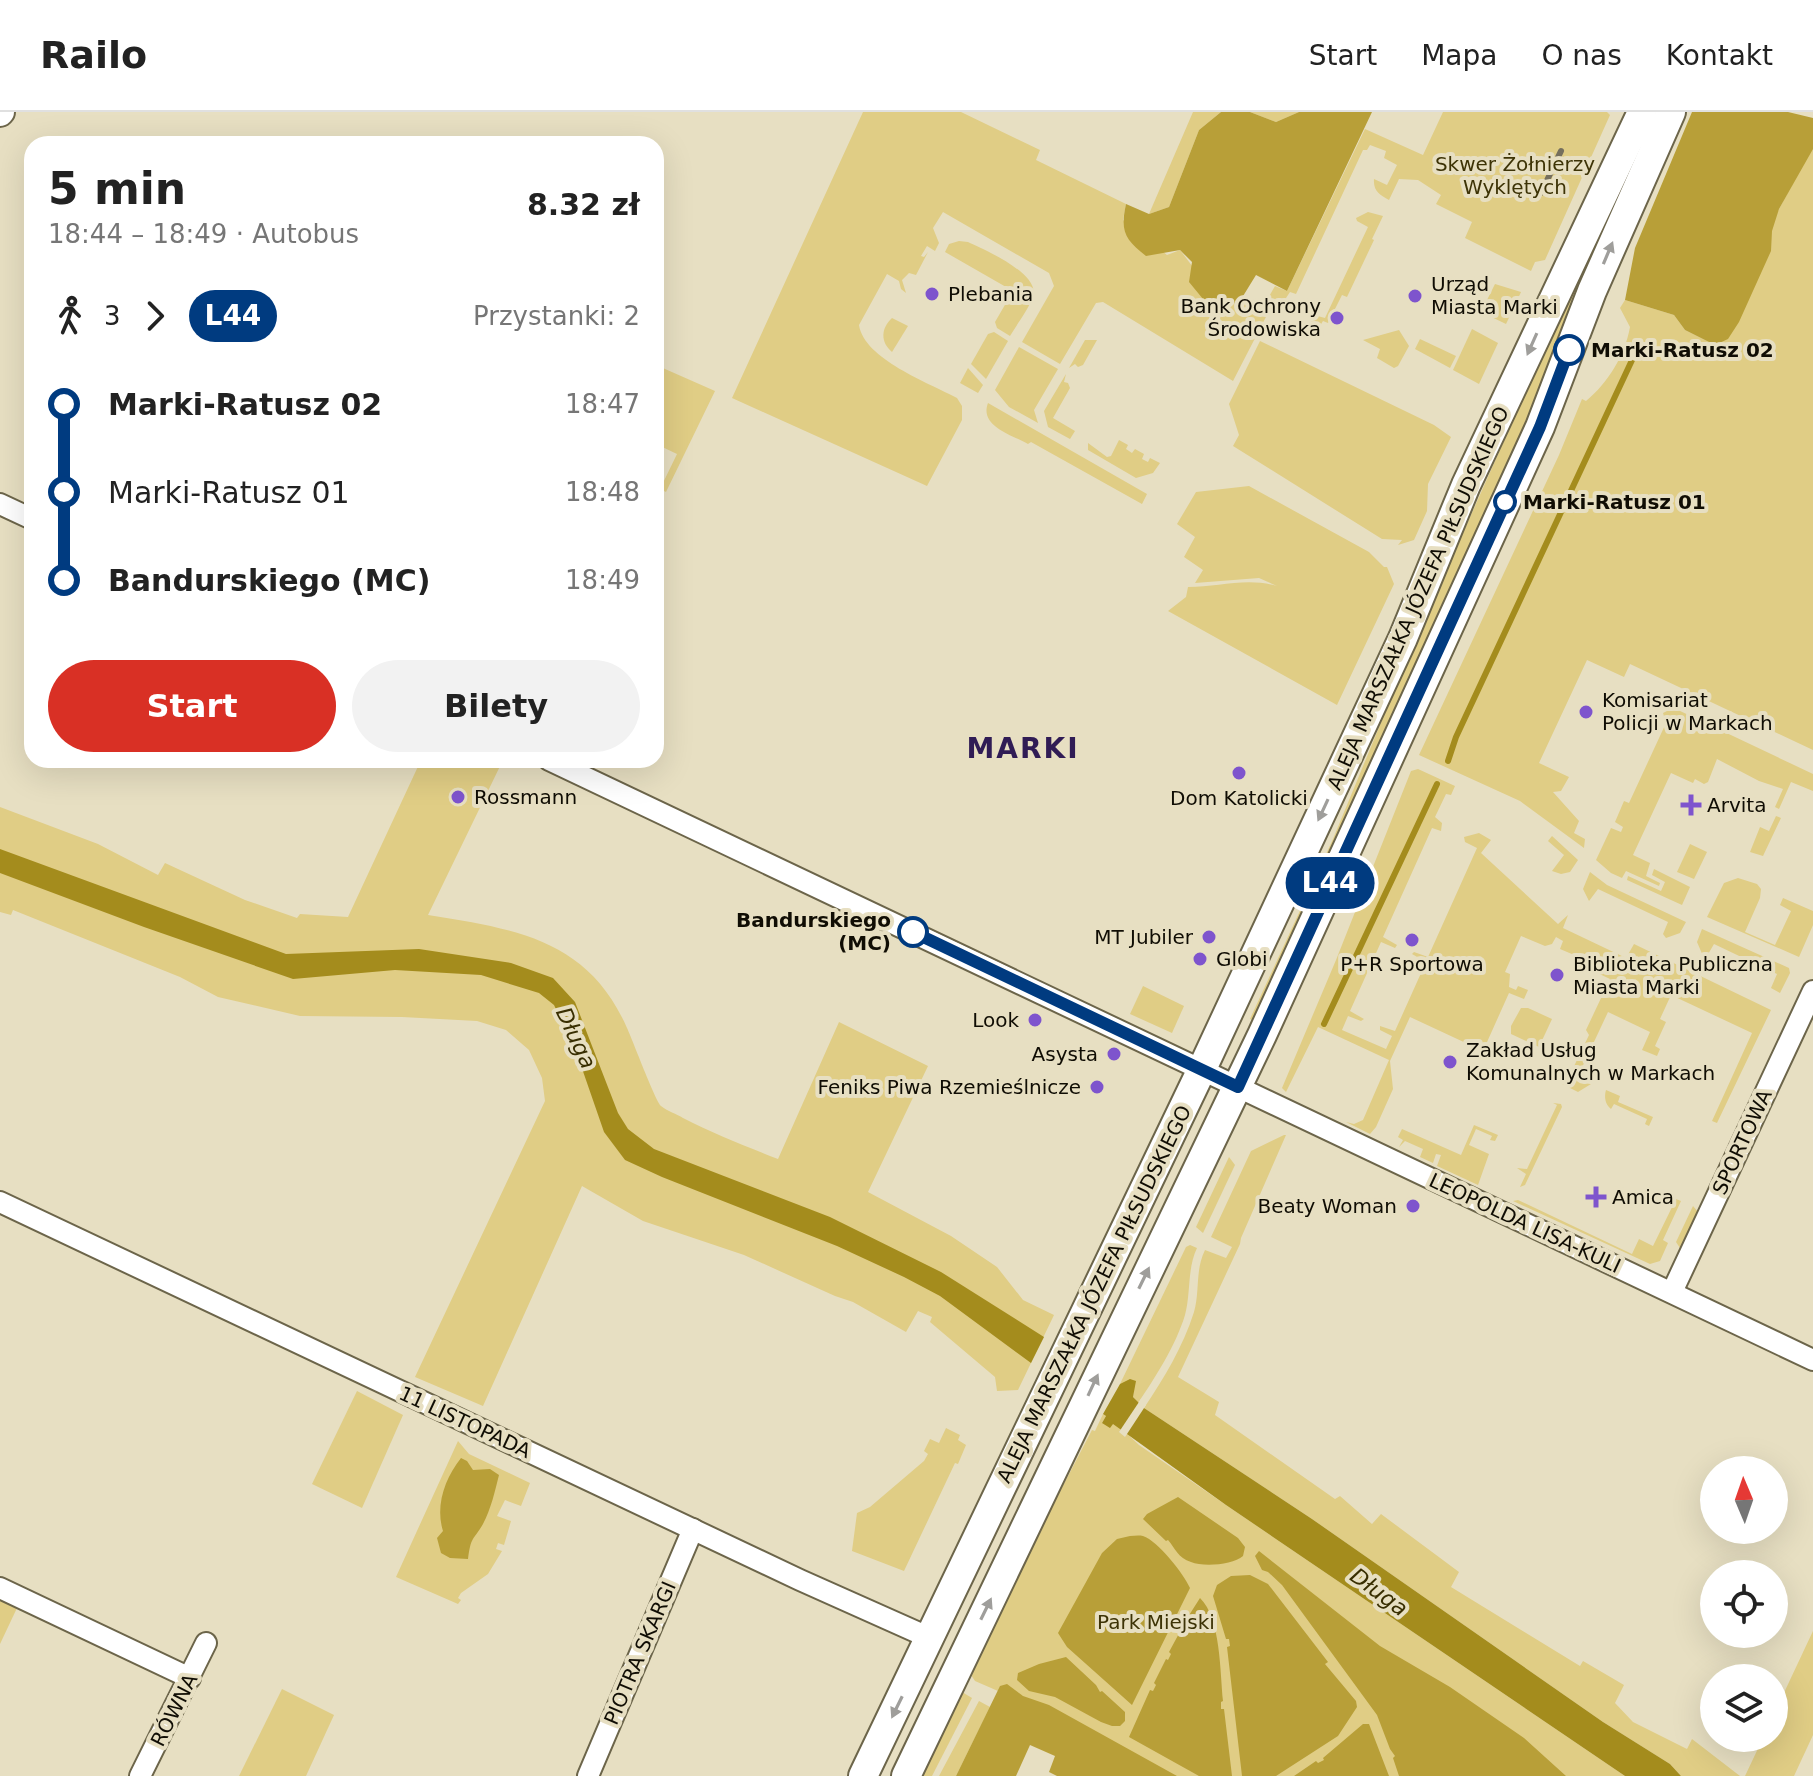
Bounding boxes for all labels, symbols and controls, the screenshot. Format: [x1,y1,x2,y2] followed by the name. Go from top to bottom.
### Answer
[40,33,147,77] text: Railo
[1309,39,1377,72] text: Start
[1421,39,1497,72] text: Mapa
[1541,39,1622,72] text: O nas
[1666,39,1773,72] text: Kontakt
[1435,152,1595,199] park label: Skwer Żołnierzy Wyklętych
[48,163,186,214] text: 5 min
[527,187,640,222] text: 8.32 zł
[48,219,359,249] text: 18:44 – 18:49 · Autobus
[1601,241,1614,265] one-way arrow
[1431,272,1558,319] place label: Urząd Miasta Marki
[948,282,1033,306] place label: Plebania
[923,285,941,303] marker: Plebania
[1406,287,1424,305] marker: Urząd Miasta Marki
[48,294,92,338] icon: walk
[133,294,177,338] icon: forward
[1180,294,1321,341] place label: Bank Ochrony Środowiska
[205,299,261,332] text: L44
[104,301,121,331] text: 3
[473,301,640,331] text: Przystanki: 2
[1328,309,1346,327] marker: Bank Ochrony Środowiska
[1525,333,1539,356] one-way arrow
[1554,335,1584,365] marker: Marki-Ratusz 02
[1591,338,1774,362] place label: Marki-Ratusz 02
[108,387,382,422] text: Marki-Ratusz 02
[565,389,640,419] text: 18:47
[1322,403,1514,793] street label: ALEJA MARSZAŁKA JÓZEFA PIŁSUDSKIEGO
[108,475,350,510] text: Marki-Ratusz 01
[565,477,640,507] text: 18:48
[1523,490,1706,514] place label: Marki-Ratusz 01
[1494,491,1516,513] marker: Marki-Ratusz 01
[108,563,430,598] text: Bandurskiego (MC)
[565,565,640,595] text: 18:49
[48,660,336,752] button: Start
[352,660,640,752] button: Bilety
[1602,688,1773,735] place label: Komisariat Policji w Markach
[1577,703,1595,721] marker: Komisariat Policji w Markach
[966,732,1080,765] district label: MARKI
[1230,764,1248,782] marker: Dom Katolicki
[474,785,577,809] place label: Rossmann
[1170,786,1308,810] place label: Dom Katolicki
[449,788,467,806] marker: Rossmann
[1707,793,1766,817] place label: Arvita
[1682,796,1700,814] marker: Arvita
[1316,799,1330,822] one-way arrow
[1284,857,1376,909] line badge: L44
[1302,866,1358,899] text: L44
[736,908,891,955] place label: Bandurskiego (MC)
[898,917,928,947] marker: Bandurskiego (MC)
[1094,925,1194,949] place label: MT Jubiler
[1200,928,1218,946] marker: MT Jubiler
[1403,931,1421,949] marker: P+R Sportowa
[1216,947,1268,971] place label: Globi
[1191,950,1209,968] marker: Globi
[1340,952,1484,976] place label: P+R Sportowa
[1573,952,1773,999] place label: Biblioteka Publiczna Miasta Marki
[1548,966,1566,984] marker: Biblioteka Publiczna Miasta Marki
[551,1003,601,1073] water label: Długa
[972,1008,1019,1032] place label: Look
[1026,1011,1044,1029] marker: Look
[1466,1038,1715,1085] place label: Zakład Usług Komunalnych w Markach
[1032,1042,1098,1066] place label: Asysta
[1105,1045,1123,1063] marker: Asysta
[1441,1053,1459,1071] marker: Zakład Usług Komunalnych w Markach
[817,1075,1081,1099] place label: Feniks Piwa Rzemieślnicze
[1088,1078,1106,1096] marker: Feniks Piwa Rzemieślnicze
[1707,1085,1777,1198] street label: SPORTOWA
[992,1101,1196,1487] street label: ALEJA MARSZAŁKA JÓZEFA PIŁSUDSKIEGO
[1425,1168,1625,1278] street label: LEOPOLDA LISA-KULI
[1612,1185,1674,1209] place label: Amica
[1587,1188,1605,1206] marker: Amica
[1257,1194,1397,1218] place label: Beaty Woman
[1404,1197,1422,1215] marker: Beaty Woman
[1137,1266,1151,1290] one-way arrow
[1086,1373,1100,1397] one-way arrow
[395,1381,535,1463] street label: 11 LISTOPADA
[1700,1456,1788,1544] north arrow
[1700,1456,1788,1752] map controls
[1700,1560,1788,1648] button: locate
[1345,1563,1413,1621] water label: Długa
[599,1578,681,1728] street label: PIOTRA SKARGI
[979,1597,993,1620] one-way arrow
[1097,1610,1215,1634] park label: Park Miejski
[1700,1664,1788,1752] button: layers
[146,1669,203,1750] street label: RÓWNA
[890,1695,904,1719] one-way arrow

